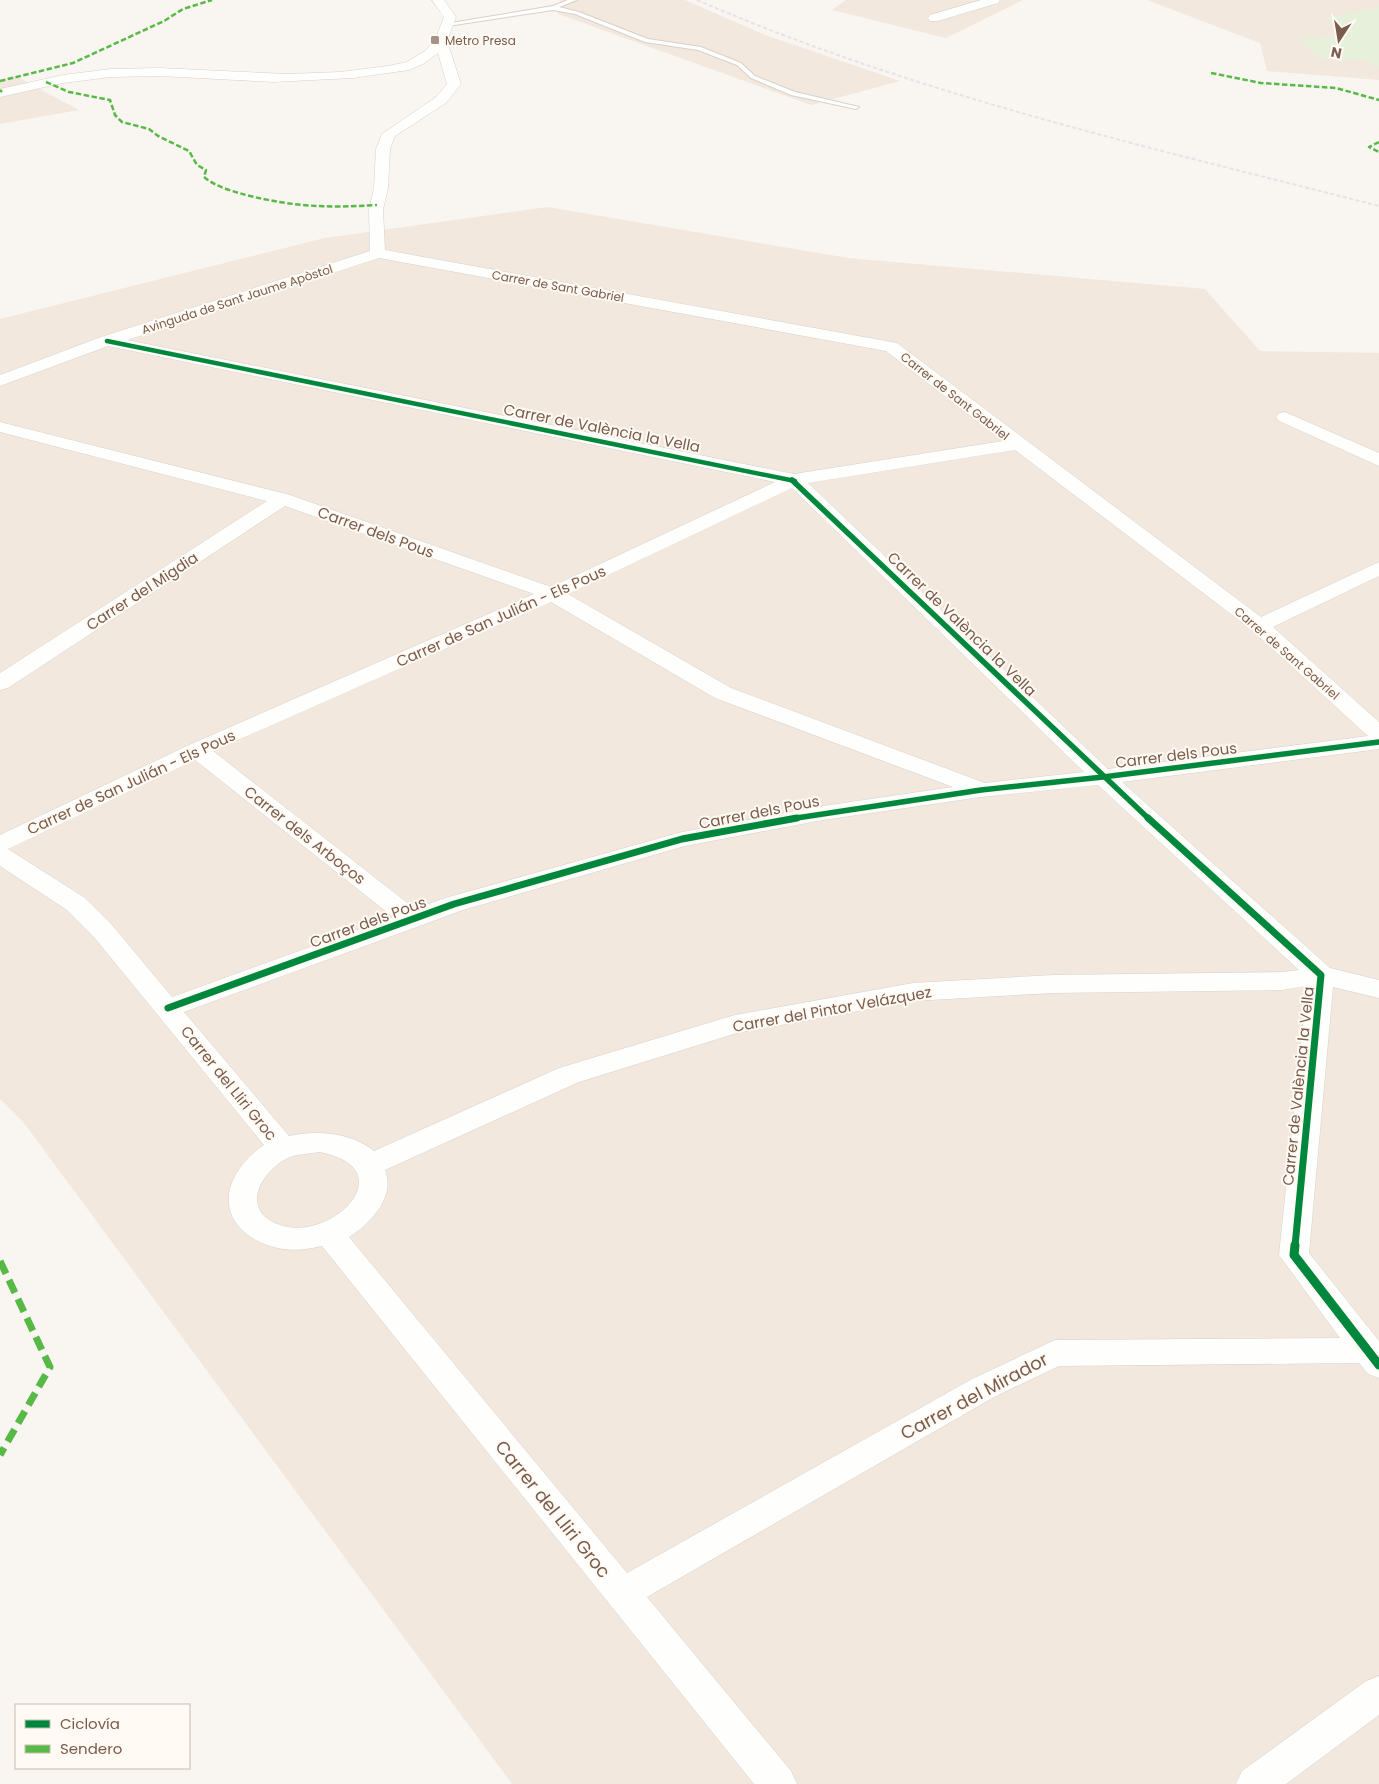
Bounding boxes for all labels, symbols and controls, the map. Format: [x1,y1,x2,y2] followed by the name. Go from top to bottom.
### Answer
[1314,15,1364,65] north arrow
[445,32,516,49] place label: Metro Presa
[429,34,441,46] marker: Metro Presa
[1329,42,1344,64] text: N
[139,260,335,338] street label: Avinguda de Sant Jaume Apòstol
[491,266,625,306] street label: Carrer de Sant Gabriel
[897,348,1013,444] street label: Carrer de Sant Gabriel
[502,399,702,457] street label: Carrer de València la Vella
[315,501,437,563] street label: Carrer dels Pous
[82,547,202,635] street label: Carrer del Migdia
[883,547,1041,701] street label: Carrer de València la Vella
[393,560,609,672] street label: Carrer de San Julián - Els Pous
[1231,603,1343,703] street label: Carrer de Sant Gabriel
[23,724,239,840] street label: Carrer de San Julián - Els Pous
[1114,737,1238,773] street label: Carrer dels Pous
[240,781,370,889] street label: Carrer dels Arboços
[697,790,821,834] street label: Carrer dels Pous
[307,891,429,953] street label: Carrer dels Pous
[731,981,933,1037] street label: Carrer del Pintor Velázquez
[1277,986,1319,1186] street label: Carrer de València la Vella
[176,1021,282,1145] street label: Carrer del Lliri Groc
[896,1346,1052,1446] street label: Carrer del Mirador
[490,1435,616,1583] street label: Carrer del Lliri Groc
[15,1704,190,1769] legend
[60,1713,120,1734] text: Ciclovía
[60,1738,122,1759] text: Sendero

